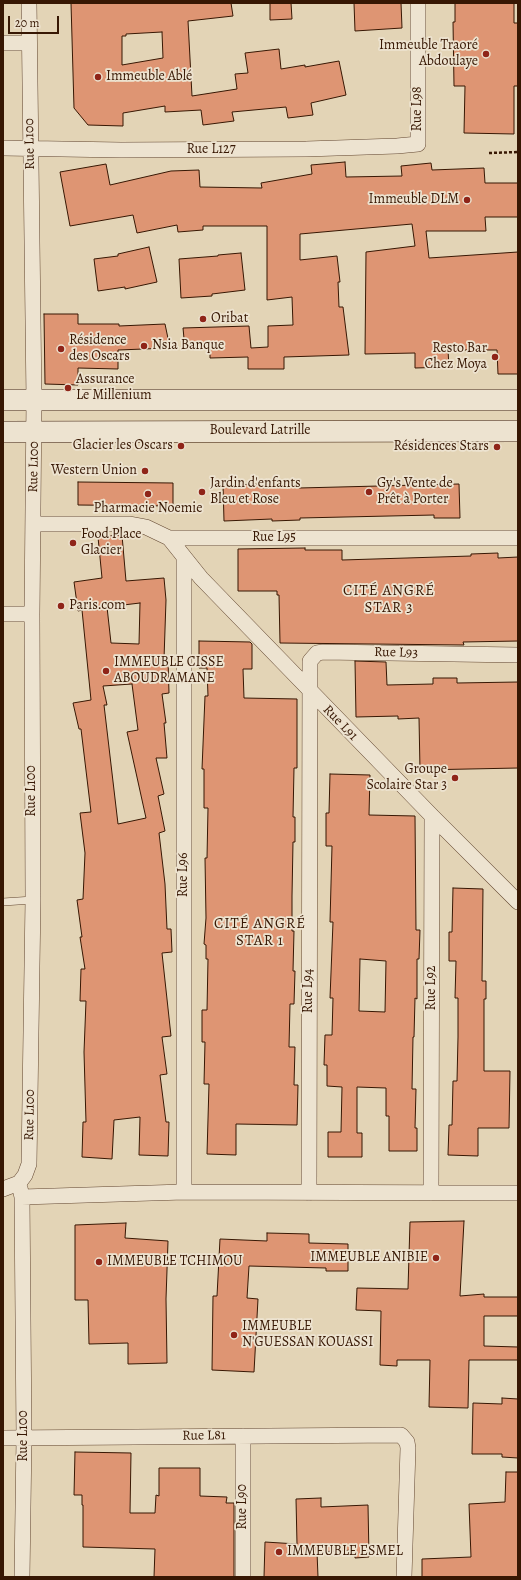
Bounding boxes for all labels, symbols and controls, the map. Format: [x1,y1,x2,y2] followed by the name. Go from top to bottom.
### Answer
[10,8,61,34] scale bar
[15,15,39,31] text: 20 m
[379,38,478,70] place label: Immeuble Traoré Abdoulaye
[481,49,491,59] marker: Immeuble Traoré Abdoulaye
[106,69,192,85] place label: Immeuble Ablé
[93,72,103,82] marker: Immeuble Ablé
[410,86,426,132] street label: Rue L98
[21,118,39,170] street label: Rue L100
[186,142,236,158] street label: Rue L127
[369,192,459,208] place label: Immeuble DLM
[462,195,472,205] marker: Immeuble DLM
[211,311,248,327] place label: Oribat
[198,314,208,324] marker: Oribat
[69,333,130,366] place label: Résidence des Oscars
[152,338,224,354] place label: Nsia Banque
[139,341,149,351] marker: Nsia Banque
[424,341,487,374] place label: Resto Bar Chez Moya
[56,344,66,354] marker: Résidence des Oscars
[490,352,500,362] marker: Resto Bar Chez Moya
[76,372,152,404] place label: Assurance Le Millenium
[63,383,73,393] marker: Assurance Le Millenium
[209,423,311,439] street label: Boulevard Latrille
[73,438,173,454] place label: Glacier les Oscars
[394,439,489,455] place label: Résidences Stars
[25,441,43,493] street label: Rue L100
[176,441,186,451] marker: Glacier les Oscars
[492,442,502,452] marker: Résidences Stars
[51,463,137,479] place label: Western Union
[140,466,150,476] marker: Western Union
[210,476,301,508] place label: Jardin d'enfants Bleu et Rose
[377,476,453,508] place label: Gy's Vente de Prêt à Porter
[197,487,207,497] marker: Jardin d'enfants Bleu et Rose
[364,487,374,497] marker: Gy's Vente de Prêt à Porter
[143,489,153,499] marker: Pharmacie Noemie
[93,501,203,517] place label: Pharmacie Noemie
[81,527,141,560] place label: Food Place Glacier
[252,530,296,546] street label: Rue L95
[68,538,78,548] marker: Food Place Glacier
[343,582,435,617] district label: CITÉ ANGRÉ STAR 3
[69,598,126,614] place label: Paris.com
[56,601,66,611] marker: Paris.com
[374,644,418,662] street label: Rue L93
[114,655,224,688] place label: IMMEUBLE CISSE ABOUDRAMANE
[101,666,111,676] marker: IMMEUBLE CISSE ABOUDRAMANE
[319,702,361,744] street label: Rue L91
[366,762,447,794] place label: Groupe Scolaire Star 3
[24,765,40,817] street label: Rue L100
[450,773,460,783] marker: Groupe Scolaire Star 3
[176,853,192,897] street label: Rue L96
[214,915,306,950] district label: CITÉ ANGRÉ STAR 1
[424,966,440,1010] street label: Rue L92
[301,969,317,1013] street label: Rue L94
[21,1089,39,1141] street label: Rue L100
[310,1250,428,1266] place label: IMMEUBLE ANIBIE
[431,1253,441,1263] marker: IMMEUBLE ANIBIE
[107,1254,243,1270] place label: IMMEUBLE TCHIMOU
[94,1257,104,1267] marker: IMMEUBLE TCHIMOU
[242,1319,373,1352] place label: IMMEUBLE N'GUESSAN KOUASSI
[229,1330,239,1340] marker: IMMEUBLE N'GUESSAN KOUASSI
[16,1410,32,1462] street label: Rue L100
[182,1427,226,1445] street label: Rue L81
[235,1484,251,1530] street label: Rue L90
[287,1544,403,1560] place label: IMMEUBLE ESMEL
[274,1547,284,1557] marker: IMMEUBLE ESMEL

